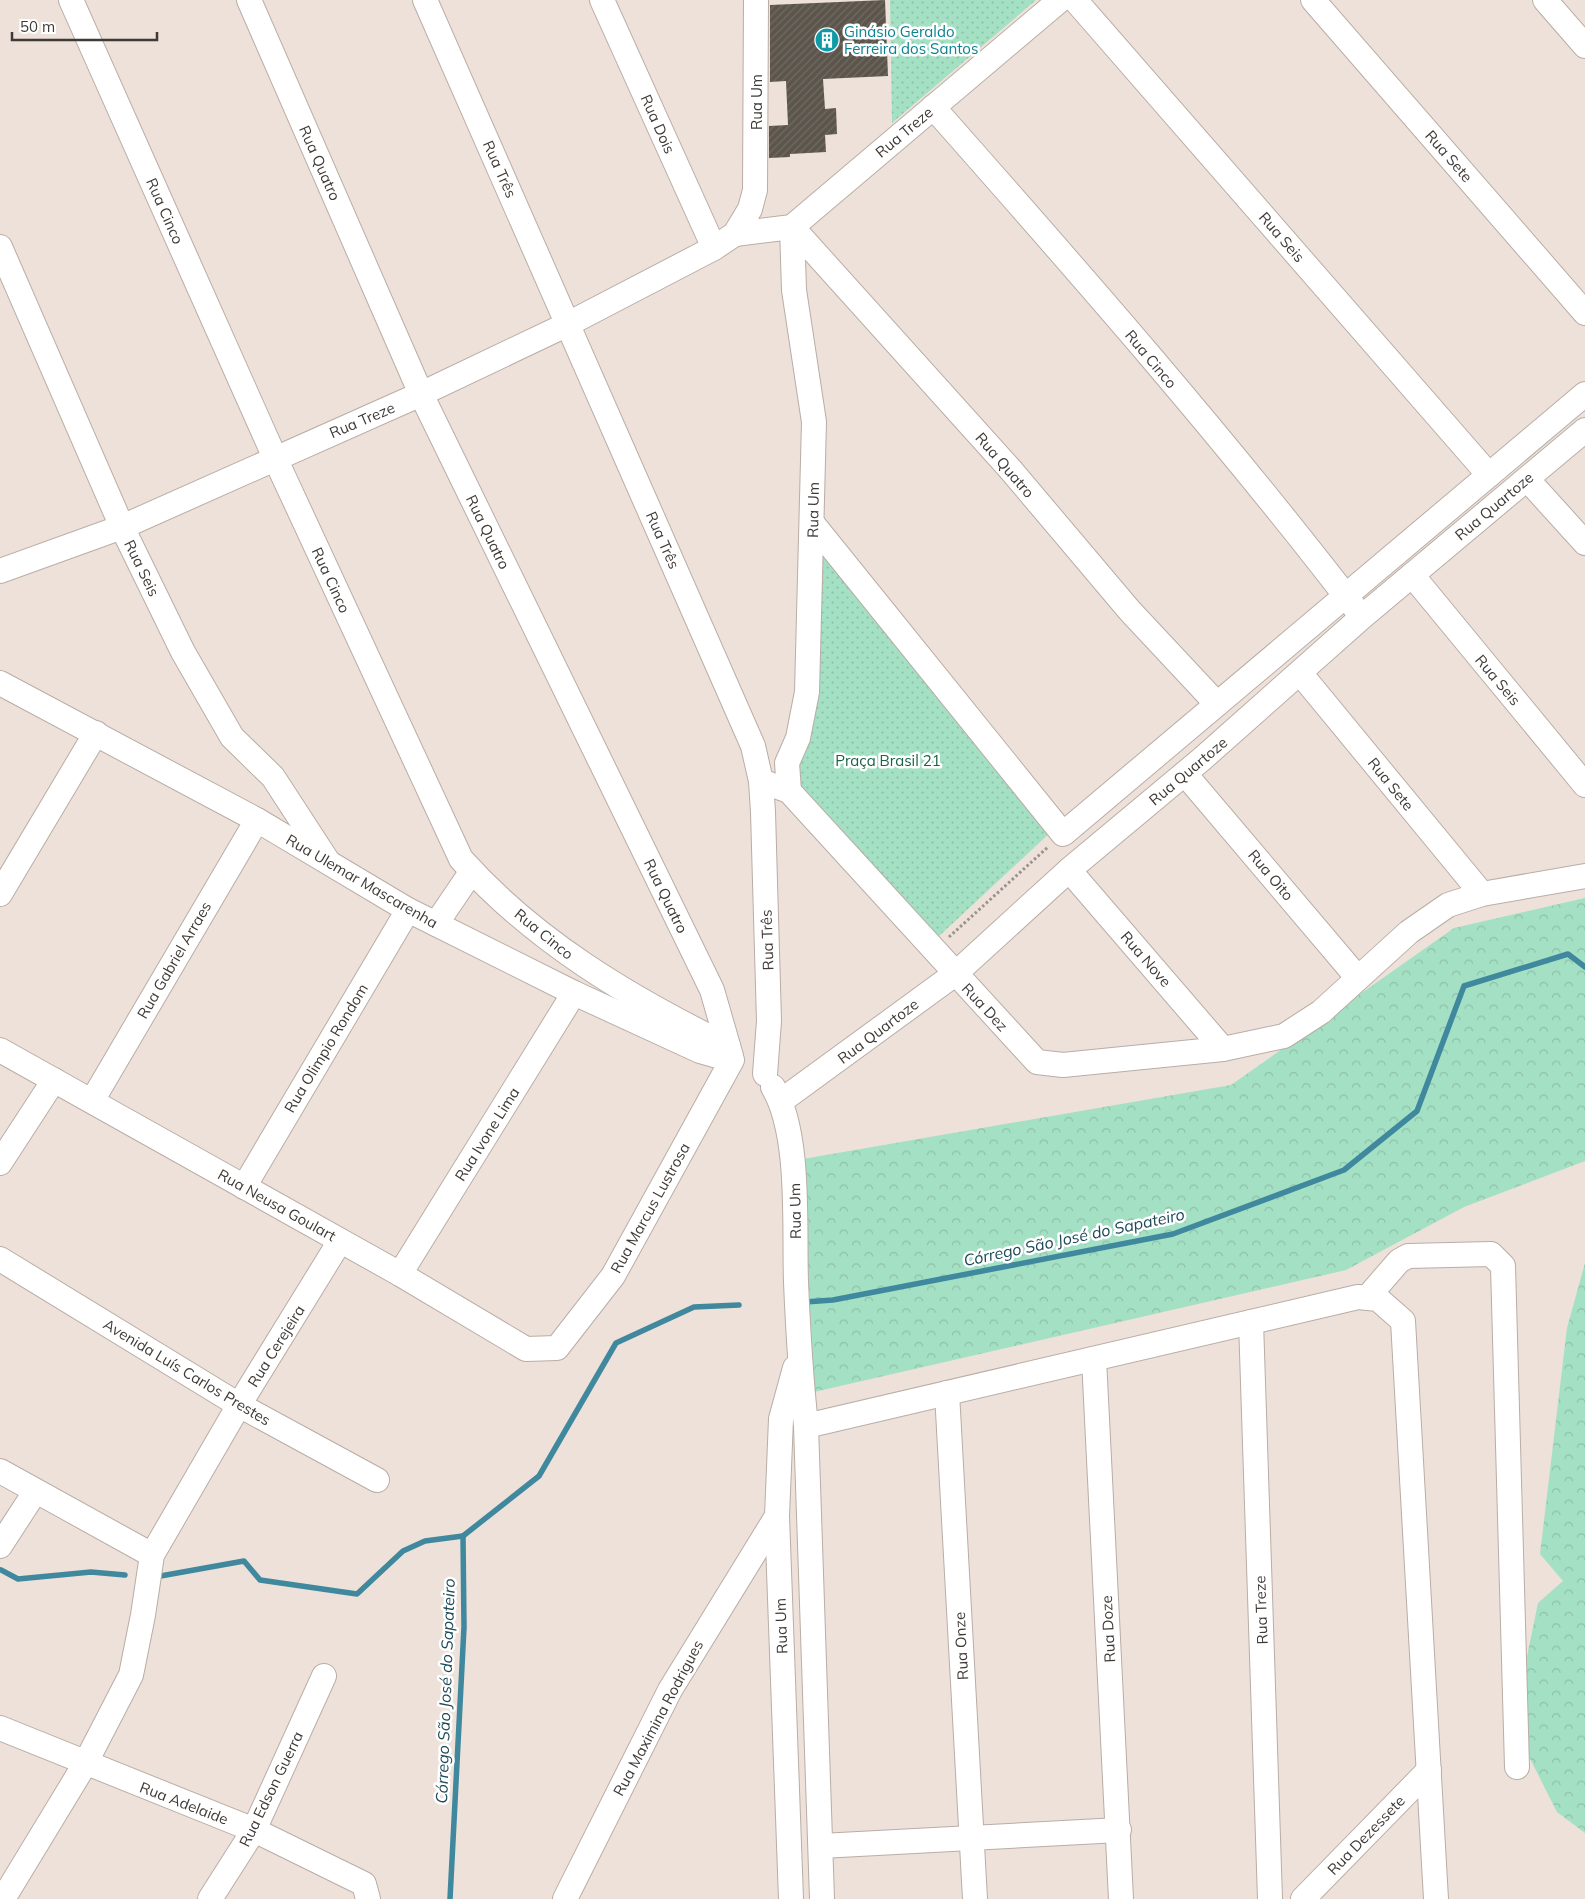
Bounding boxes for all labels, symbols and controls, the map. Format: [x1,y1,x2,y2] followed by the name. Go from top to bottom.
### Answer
[12,10,158,42] scale bar
[20,17,55,36] text: 50 m
[844,22,978,58] place label: Ginásio Geraldo Ferreira dos Santos
[814,27,840,53] building icon: Ginásio Geraldo Ferreira dos Santos
[747,74,766,130] street label: Rua Um
[637,91,679,157] street label: Rua Dois
[871,103,937,161] street label: Rua Treze
[295,122,345,204] street label: Rua Quatro
[1421,126,1477,186] street label: Rua Sete
[479,137,521,201] street label: Rua Três
[142,175,188,247] street label: Rua Cinco
[1255,208,1309,266] street label: Rua Seis
[1121,326,1181,392] street label: Rua Cinco
[326,398,398,442] street label: Rua Treze
[971,428,1039,502] street label: Rua Quatro
[1451,468,1537,544] street label: Rua Quartoze
[803,482,823,538] street label: Rua Um
[462,492,514,572] street label: Rua Quatro
[642,508,684,572] street label: Rua Três
[120,537,164,599] street label: Rua Seis
[308,544,354,616] street label: Rua Cinco
[1471,651,1525,709] street label: Rua Seis
[1145,733,1231,809] street label: Rua Quartoze
[835,751,941,770] park label: Praça Brasil 21
[1364,754,1418,814] street label: Rua Sete
[283,830,441,932] street label: Rua Ulemar Mascarenha
[1244,846,1298,904] street label: Rua Oito
[640,856,692,936] street label: Rua Quatro
[133,898,215,1022] street label: Rua Gabriel Arraes
[511,904,577,964] street label: Rua Cinco
[756,909,778,971] street label: Rua Três
[1117,927,1175,991] street label: Rua Nove
[958,979,1012,1035] street label: Rua Dez
[280,980,372,1116] street label: Rua Olimpio Rondom
[834,994,922,1068] street label: Rua Quartoze
[451,1084,523,1184] street label: Rua Ivone Lima
[606,1139,694,1277] street label: Rua Marcus Lustrosa
[215,1165,339,1245] street label: Rua Neusa Goulart
[785,1183,805,1239] street label: Rua Um
[962,1204,1186,1270] water label: Córrego São José do Sapateiro
[243,1302,309,1390] street label: Rua Cerejeira
[100,1314,274,1430] street label: Avenida Luís Carlos Prestes
[1250,1575,1272,1645] street label: Rua Treze
[431,1578,459,1804] water label: Córrego São José do Sapateiro
[1097,1595,1119,1663] street label: Rua Doze
[771,1598,791,1654] street label: Rua Um
[950,1611,972,1681] street label: Rua Onze
[609,1637,707,1799] street label: Rua Maximina Rodrigues
[235,1728,307,1850] street label: Rua Edson Guerra
[137,1777,231,1829] street label: Rua Adelaide
[1323,1791,1409,1879] street label: Rua Dezessete

